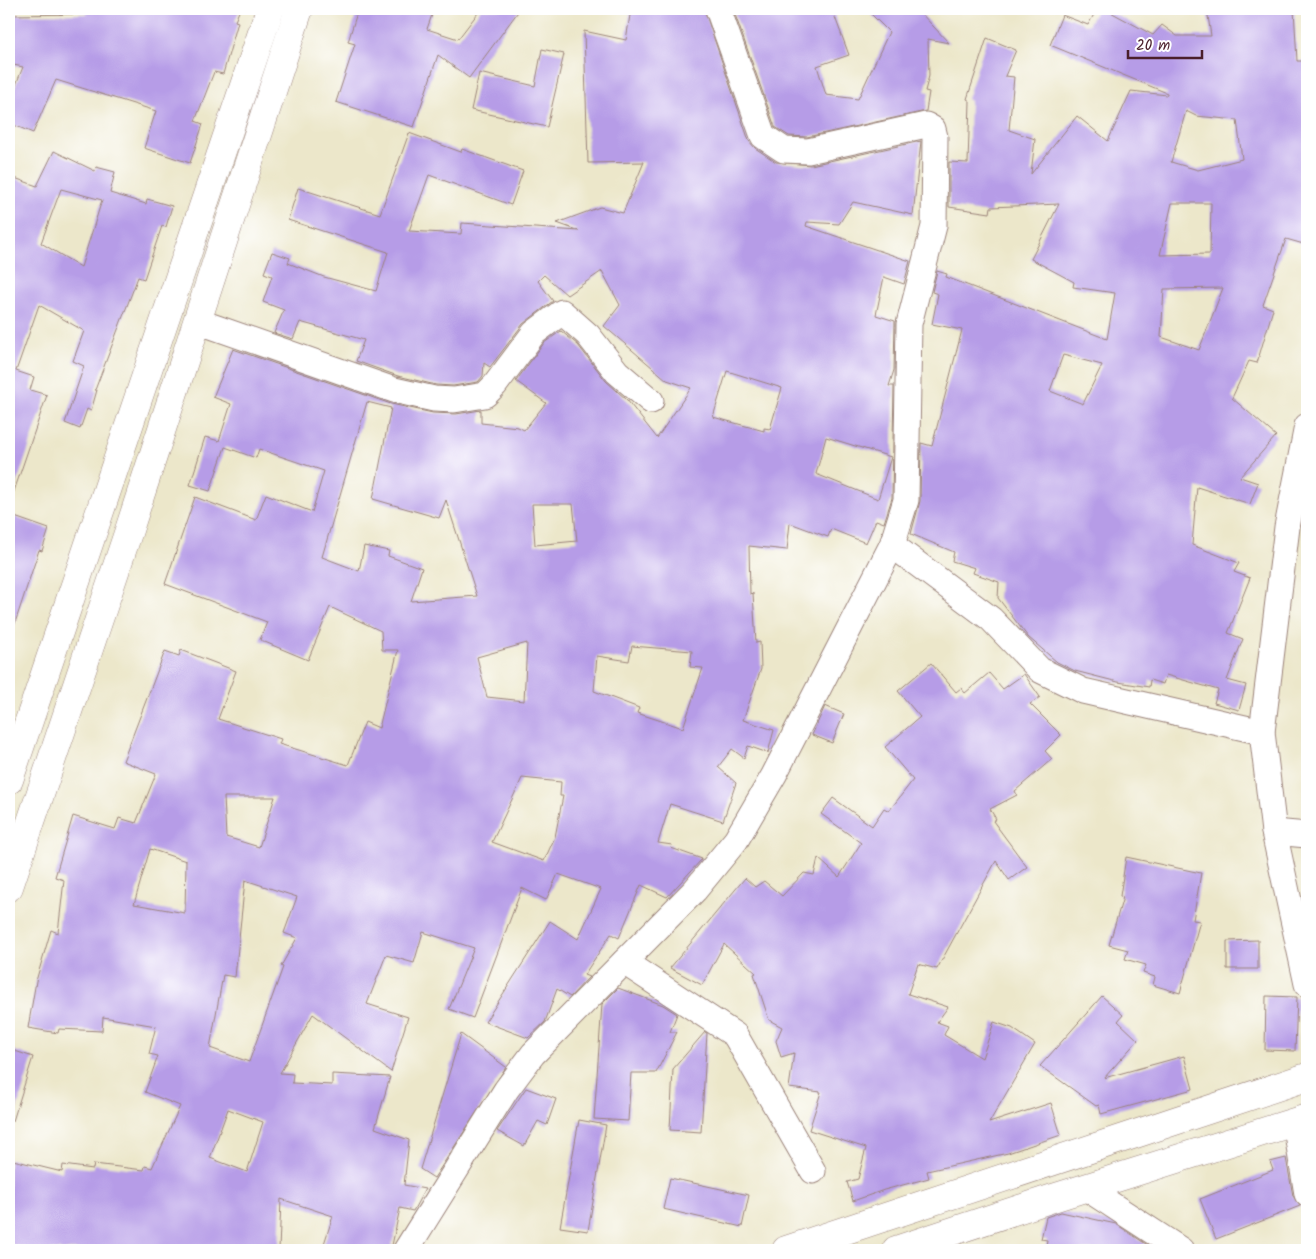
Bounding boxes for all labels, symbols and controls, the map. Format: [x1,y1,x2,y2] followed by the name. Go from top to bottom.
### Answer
[1128,28,1202,60] scale bar
[1136,34,1170,58] text: 20 m

